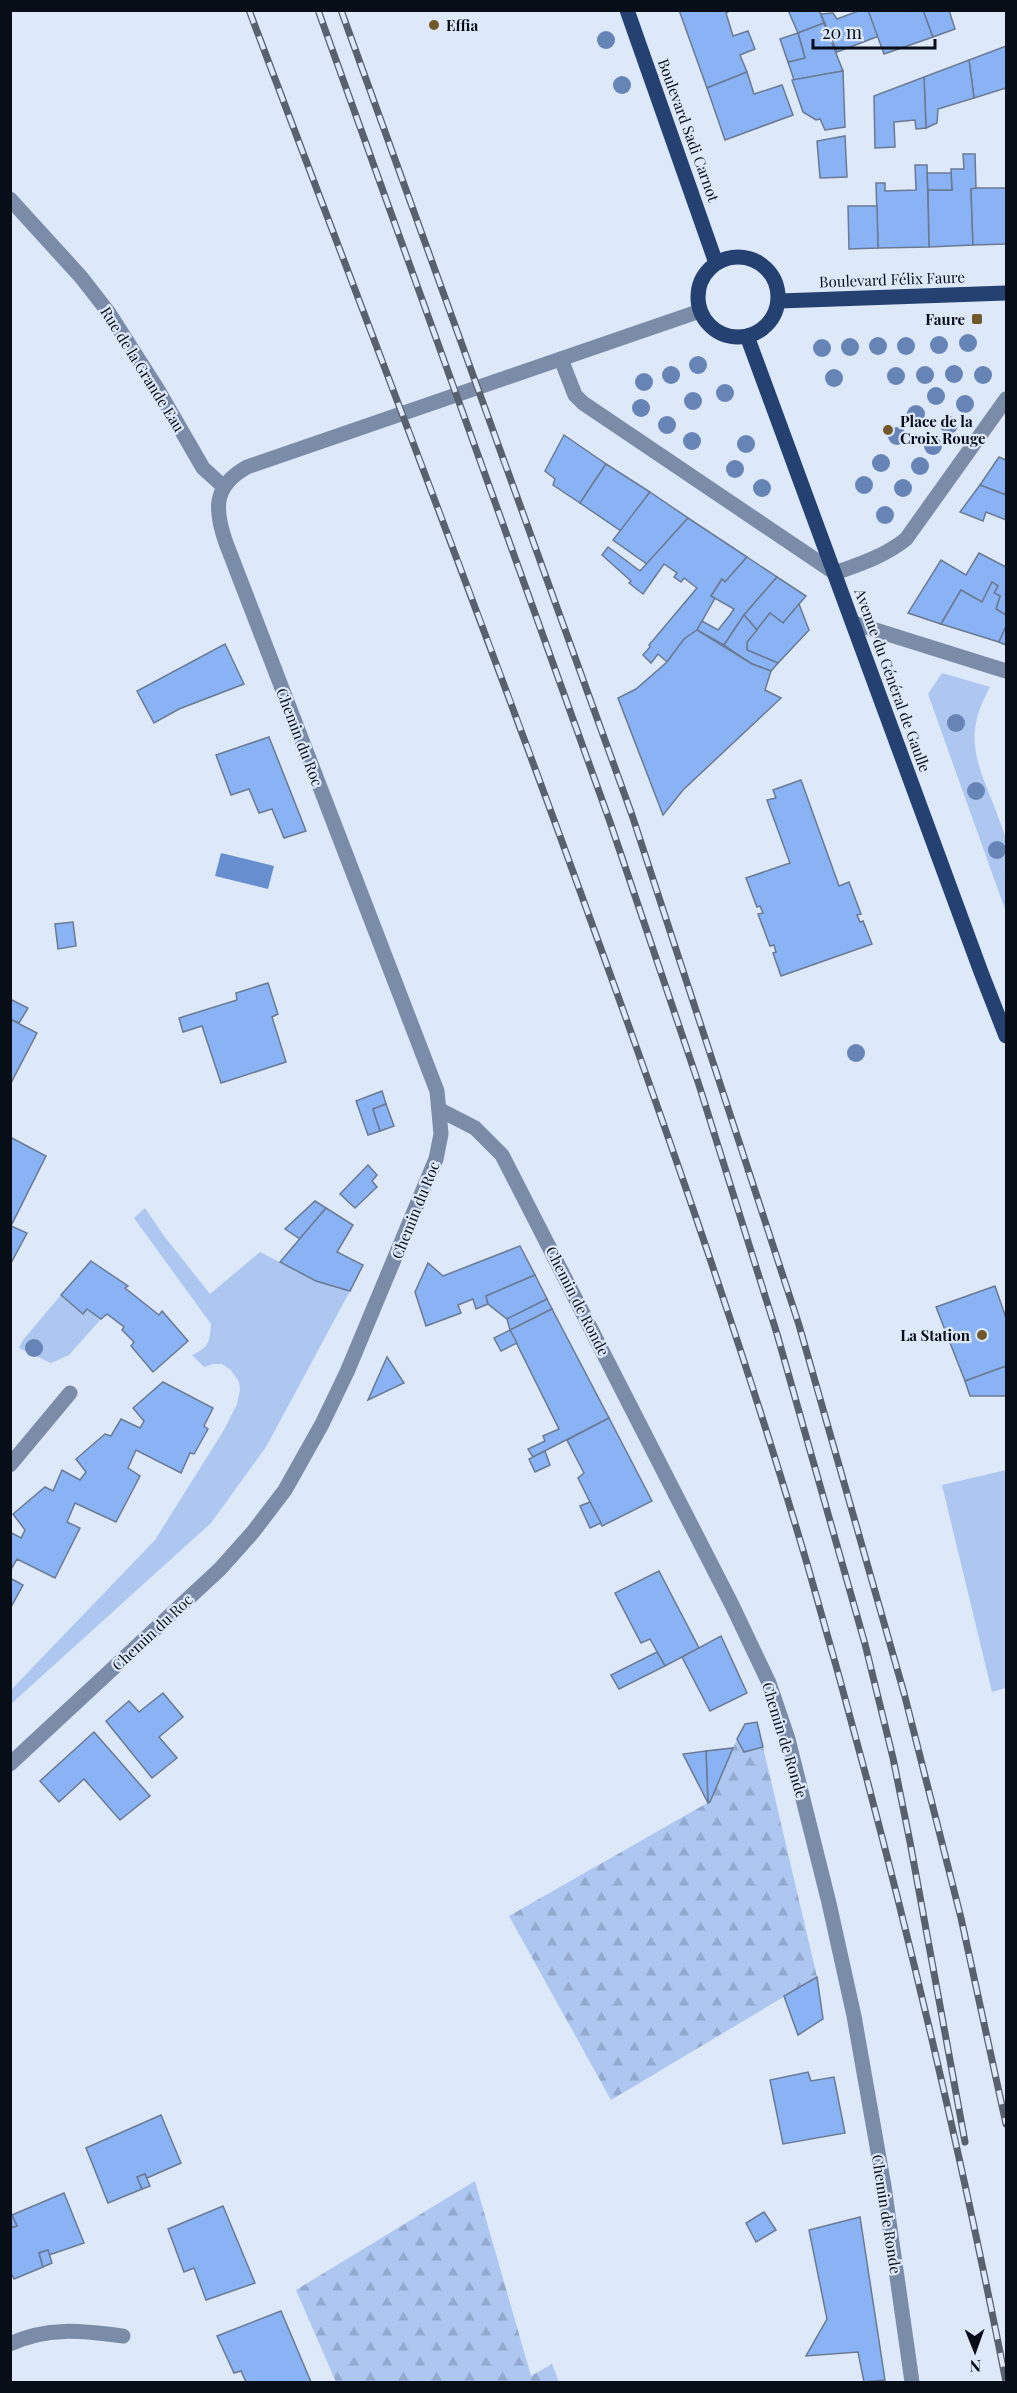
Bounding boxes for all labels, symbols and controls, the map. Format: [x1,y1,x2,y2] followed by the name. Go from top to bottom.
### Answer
[813,12,934,50] scale bar
[446,15,478,35] place label: Effia
[427,18,441,32] marker: Effia
[822,20,862,44] text: 20 m
[654,56,724,205] street label: Boulevard Sadi Carnot
[819,266,965,292] street label: Boulevard Félix Faure
[96,303,190,435] street label: Rue de la Grande Eau
[925,309,965,329] place label: Faure
[970,312,984,326] marker: Faure
[900,411,986,448] place label: Place de la Croix Rouge
[881,423,895,437] marker: Place de la Croix Rouge
[850,585,936,775] street label: Avenue du Général de Gaulle
[272,685,328,789] street label: Chemin du Roc
[386,1158,444,1262] street label: Chemin du Roc
[542,1243,614,1359] street label: Chemin de Ronde
[900,1325,971,1345] place label: La Station
[975,1328,989,1342] marker: La Station
[107,1589,197,1675] street label: Chemin du Roc
[758,1680,812,1800] street label: Chemin de Ronde
[868,2153,906,2275] street label: Chemin de Ronde
[945,2321,1005,2381] north arrow
[969,2356,981,2377] text: N

